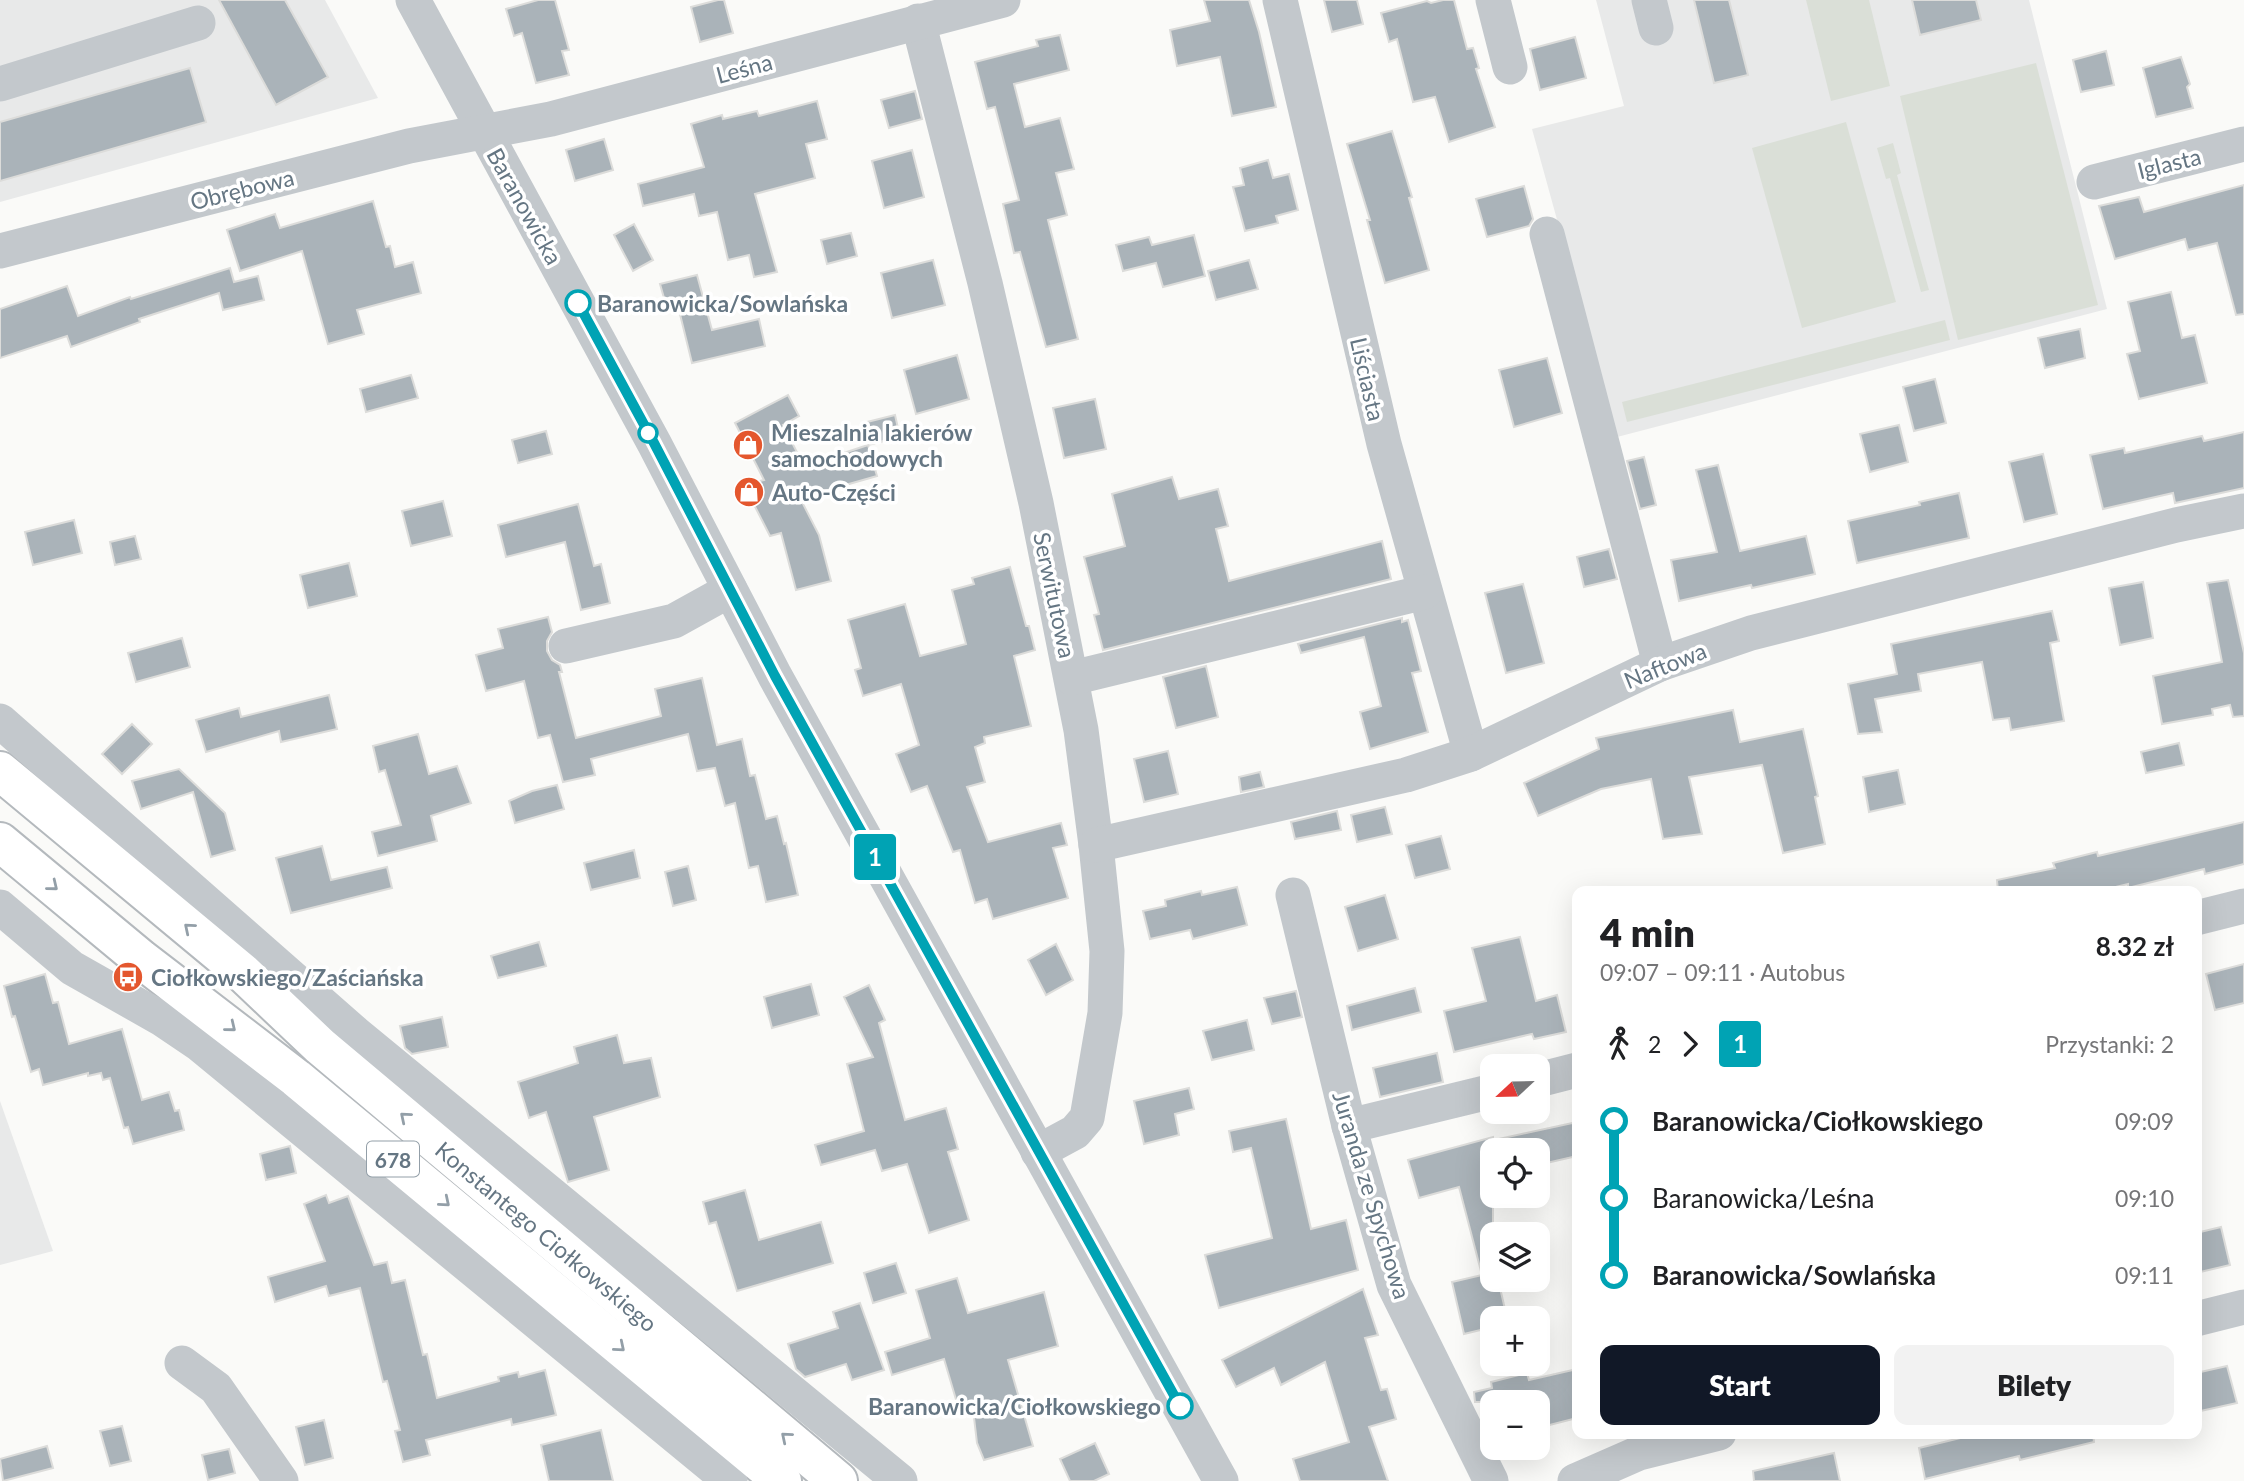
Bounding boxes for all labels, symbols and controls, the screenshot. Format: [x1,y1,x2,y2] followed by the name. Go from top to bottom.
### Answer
[713,47,775,89] street label: Leśna
[2134,142,2204,184] street label: Iglasta
[481,143,569,269] street label: Baranowicka
[187,163,297,215] street label: Obrębowa
[597,289,848,317] place label: Baranowicka/Sowlańska
[565,290,591,316] marker: Baranowicka/Sowlańska
[1345,335,1391,423] street label: Liściasta
[771,418,973,472] place label: Mieszalnia lakierów samochodowych
[638,423,658,443] unlabelled marker
[731,428,765,462] shop icon: Mieszalnia lakierów samochodowych
[732,475,766,509] shop icon: Auto-Części
[771,478,896,506] place label: Auto-Części
[1028,529,1082,661] street label: Serwitutowa
[1620,636,1710,694] street label: Naftowa
[852,834,898,880] line badge: 1
[868,842,882,871] text: 1
[45,877,57,890] one-way arrow
[1600,909,1695,955] text: 4 min
[185,924,198,936] one-way arrow
[2096,930,2174,962] text: 8.32 zł
[1600,958,1845,986] text: 09:07 – 09:11 · Autobus
[111,960,145,994] bus stop icon: Ciołkowskiego/Zaściańska
[151,963,424,991] place label: Ciołkowskiego/Zaściańska
[224,1018,236,1031] one-way arrow
[1600,1025,1638,1063] icon: walk
[1671,1025,1709,1063] icon: forward
[1733,1029,1747,1058] text: 1
[1648,1030,1661,1058] text: 2
[2045,1030,2174,1058] text: Przystanki: 2
[1480,1054,1550,1124] north arrow
[1480,1054,1550,1460] map controls
[1327,1088,1417,1302] street label: Juranda ze Spychowa
[1652,1105,1983,1137] text: Baranowicka/Ciołkowskiego
[2115,1107,2174,1135] text: 09:09
[401,1113,414,1125] one-way arrow
[430,1135,663,1337] street label: Konstantego Ciołkowskiego
[1480,1138,1550,1208] button: locate
[367,1142,419,1176] road number: 678
[1652,1182,1875,1214] text: Baranowicka/Leśna
[2115,1184,2174,1212] text: 09:10
[437,1194,450,1206] one-way arrow
[1480,1222,1550,1292] button: layers
[1652,1259,1936,1291] text: Baranowicka/Sowlańska
[2115,1261,2174,1289] text: 09:11
[1480,1306,1550,1376] button: +
[612,1339,625,1351] one-way arrow
[1600,1345,1880,1425] button: Start
[1894,1345,2174,1425] button: Bilety
[1480,1390,1550,1460] button: −
[868,1392,1161,1420] place label: Baranowicka/Ciołkowskiego
[1167,1393,1193,1419] marker: Baranowicka/Ciołkowskiego
[781,1433,794,1445] one-way arrow

